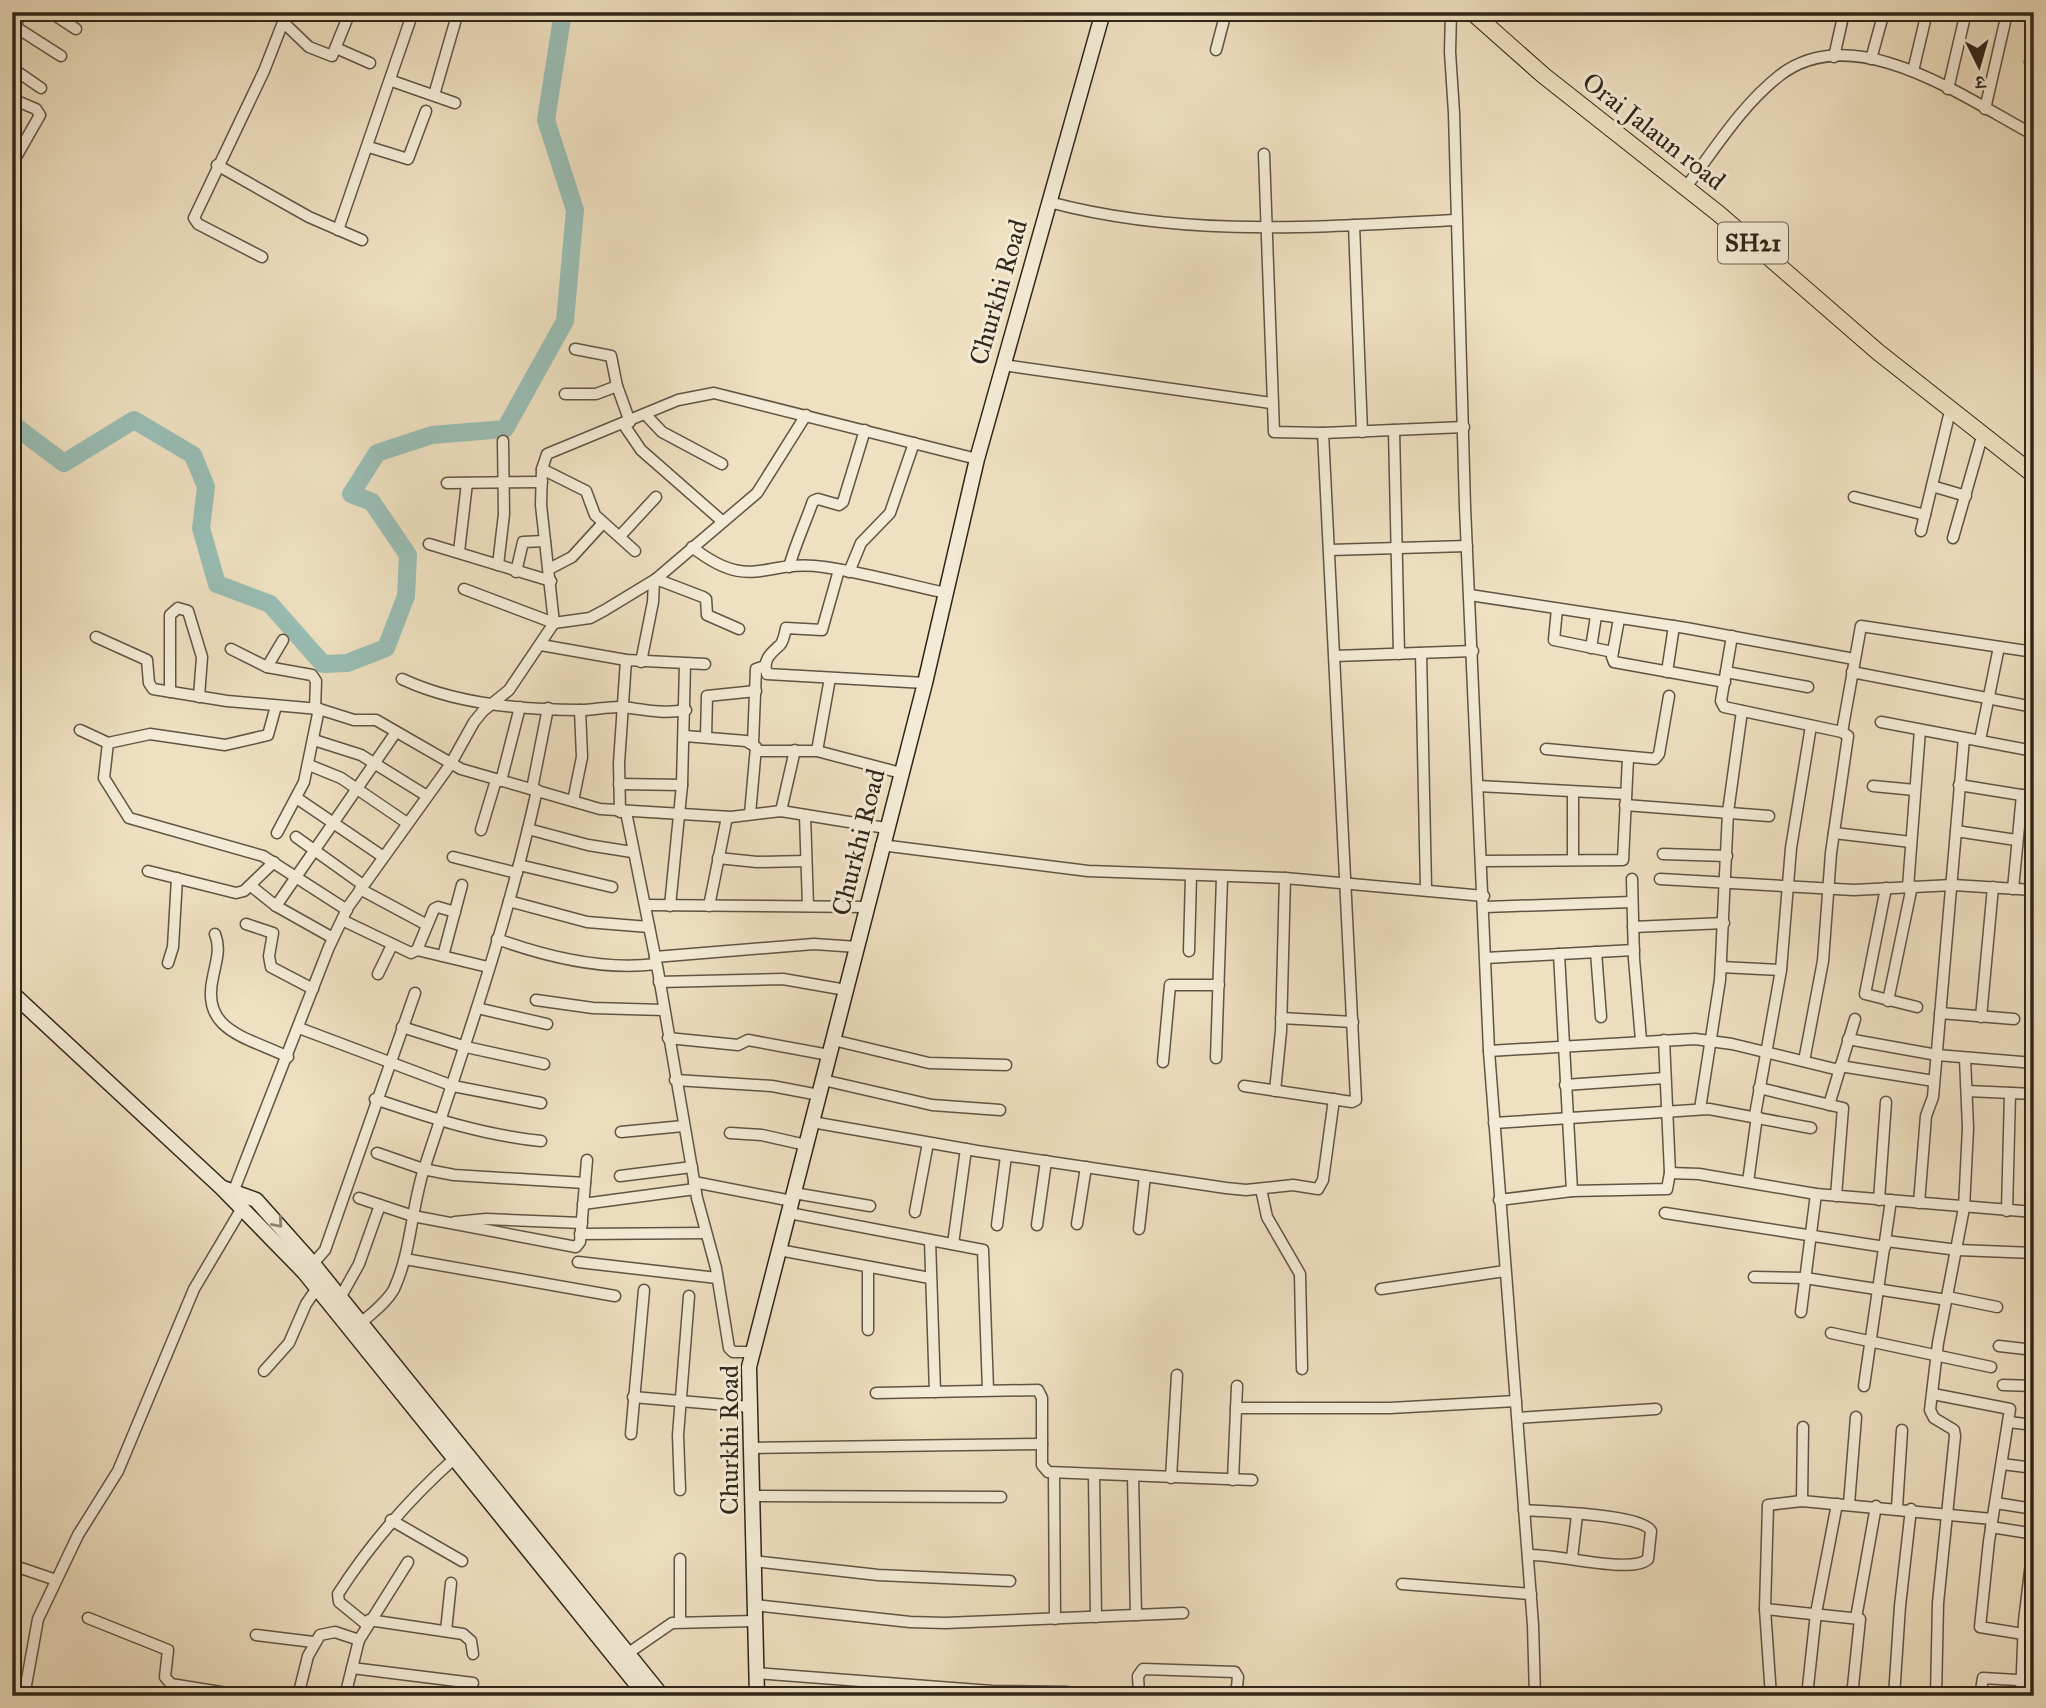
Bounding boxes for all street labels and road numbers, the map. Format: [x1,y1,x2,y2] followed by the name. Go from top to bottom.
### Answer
[1576,65,1732,197] street label: Orai Jalaun road
[962,215,1034,369] street label: Churkhi Road
[1718,223,1788,264] road number: SH21
[824,765,892,919] street label: Churkhi Road
[713,1365,745,1515] street label: Churkhi Road

